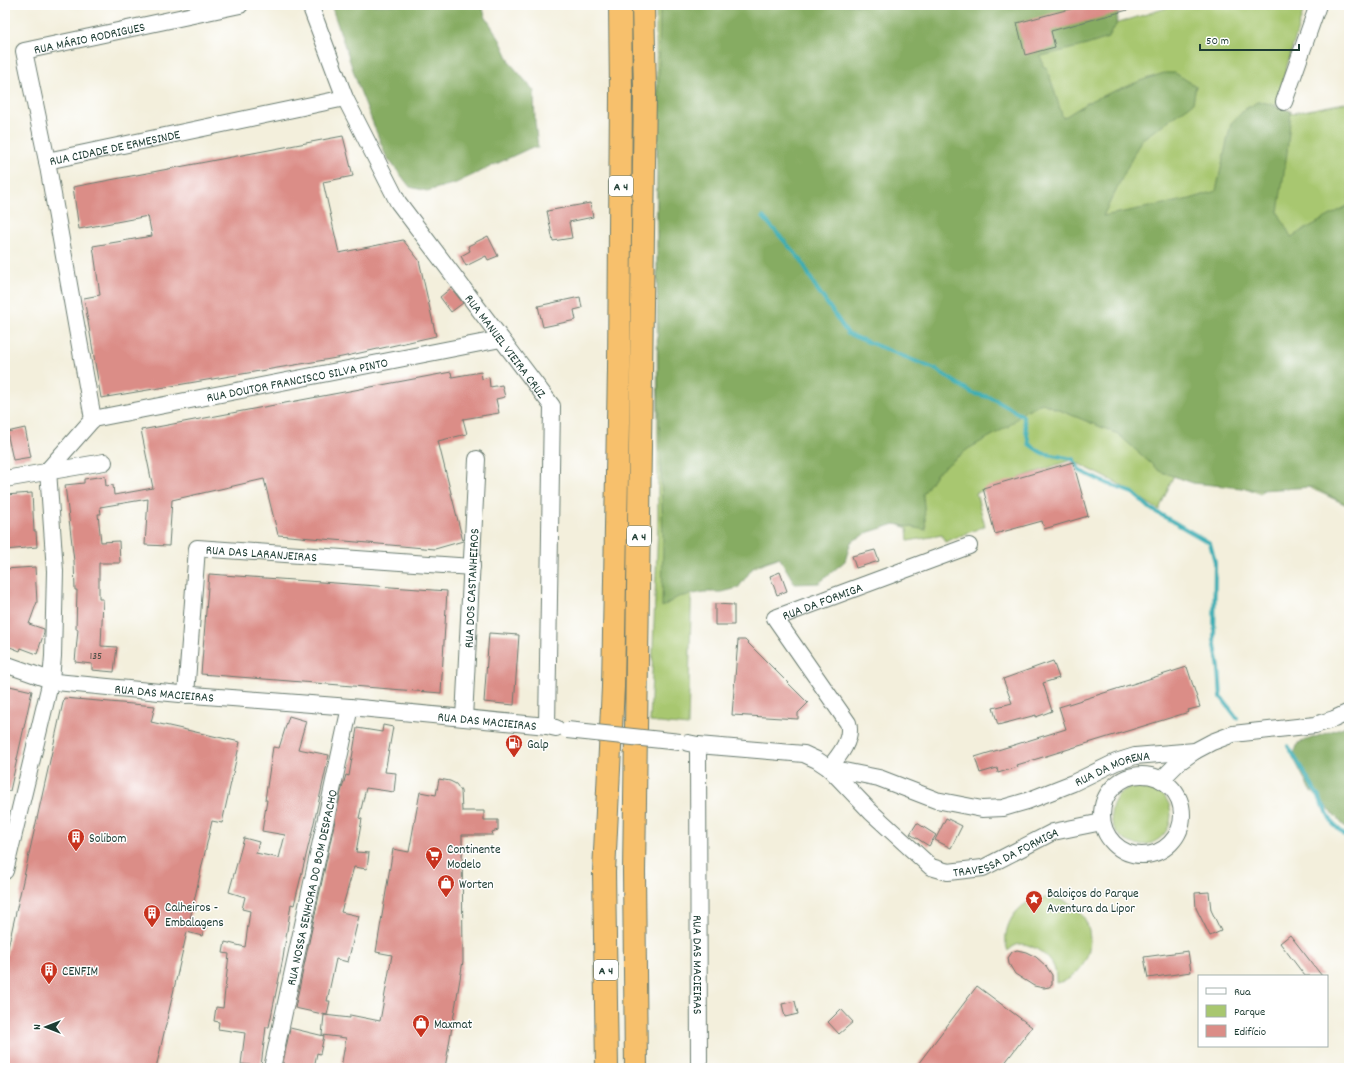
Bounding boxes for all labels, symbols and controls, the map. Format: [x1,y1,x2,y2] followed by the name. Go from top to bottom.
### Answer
[32,18,147,61] street label: RUA MÁRIO RODRIGUES
[1200,26,1299,52] scale bar
[1206,33,1229,50] text: 50 m
[48,126,182,172] street label: RUA CIDADE DE ERMESINDE
[609,176,633,196] road number: A 4
[459,291,550,403] street label: RUA MANUEL VIEIRA CRUZ
[205,354,390,409] street label: RUA DOUTOR FRANCISCO SILVA PINTO
[627,526,651,546] road number: A 4
[461,528,486,649] street label: RUA DOS CASTANHEIROS
[205,542,318,568] street label: RUA DAS LARANJEIRAS
[780,579,866,626] street label: RUA DA FORMIGA
[90,649,102,665] house number: 135
[114,681,215,709] street label: RUA DAS MACIEIRAS
[436,708,538,737] street label: RUA DAS MACIEIRAS
[504,733,524,758] fuel station icon: Galp
[527,736,549,755] place label: Galp
[1072,748,1151,793] street label: RUA DA MORENA
[283,788,344,988] street label: RUA NOSSA SENHORA DO BOM DESPACHO
[952,824,1060,883] street label: TRAVESSA DA FORMIGA
[66,827,86,852] building icon: Solibom
[89,830,126,849] place label: Solibom
[447,841,501,875] place label: Continente Modelo
[424,845,444,870] supermarket icon: Continente Modelo
[436,873,456,898] shop icon: Worten
[459,876,494,895] place label: Worten
[1047,885,1139,919] place label: Baloiços do Parque Aventura da Lipor
[1024,889,1044,914] place icon: Baloiços do Parque Aventura da Lipor
[165,899,224,933] place label: Calheiros - Embalagens
[142,903,162,928] building icon: Calheiros - Embalagens
[687,915,706,1015] street label: RUA DAS MACIEIRAS
[39,960,59,985] building icon: CENFIM
[594,960,618,980] road number: A 4
[62,963,98,982] place label: CENFIM
[1198,975,1328,1047] legend
[1234,984,1251,1001] text: Rua
[1234,1004,1265,1021] text: Parque
[26,1007,66,1047] north arrow
[411,1013,431,1038] shop icon: Maxmat
[434,1016,473,1035] place label: Maxmat
[30,1024,46,1030] text: N
[1234,1024,1266,1041] text: Edifício

